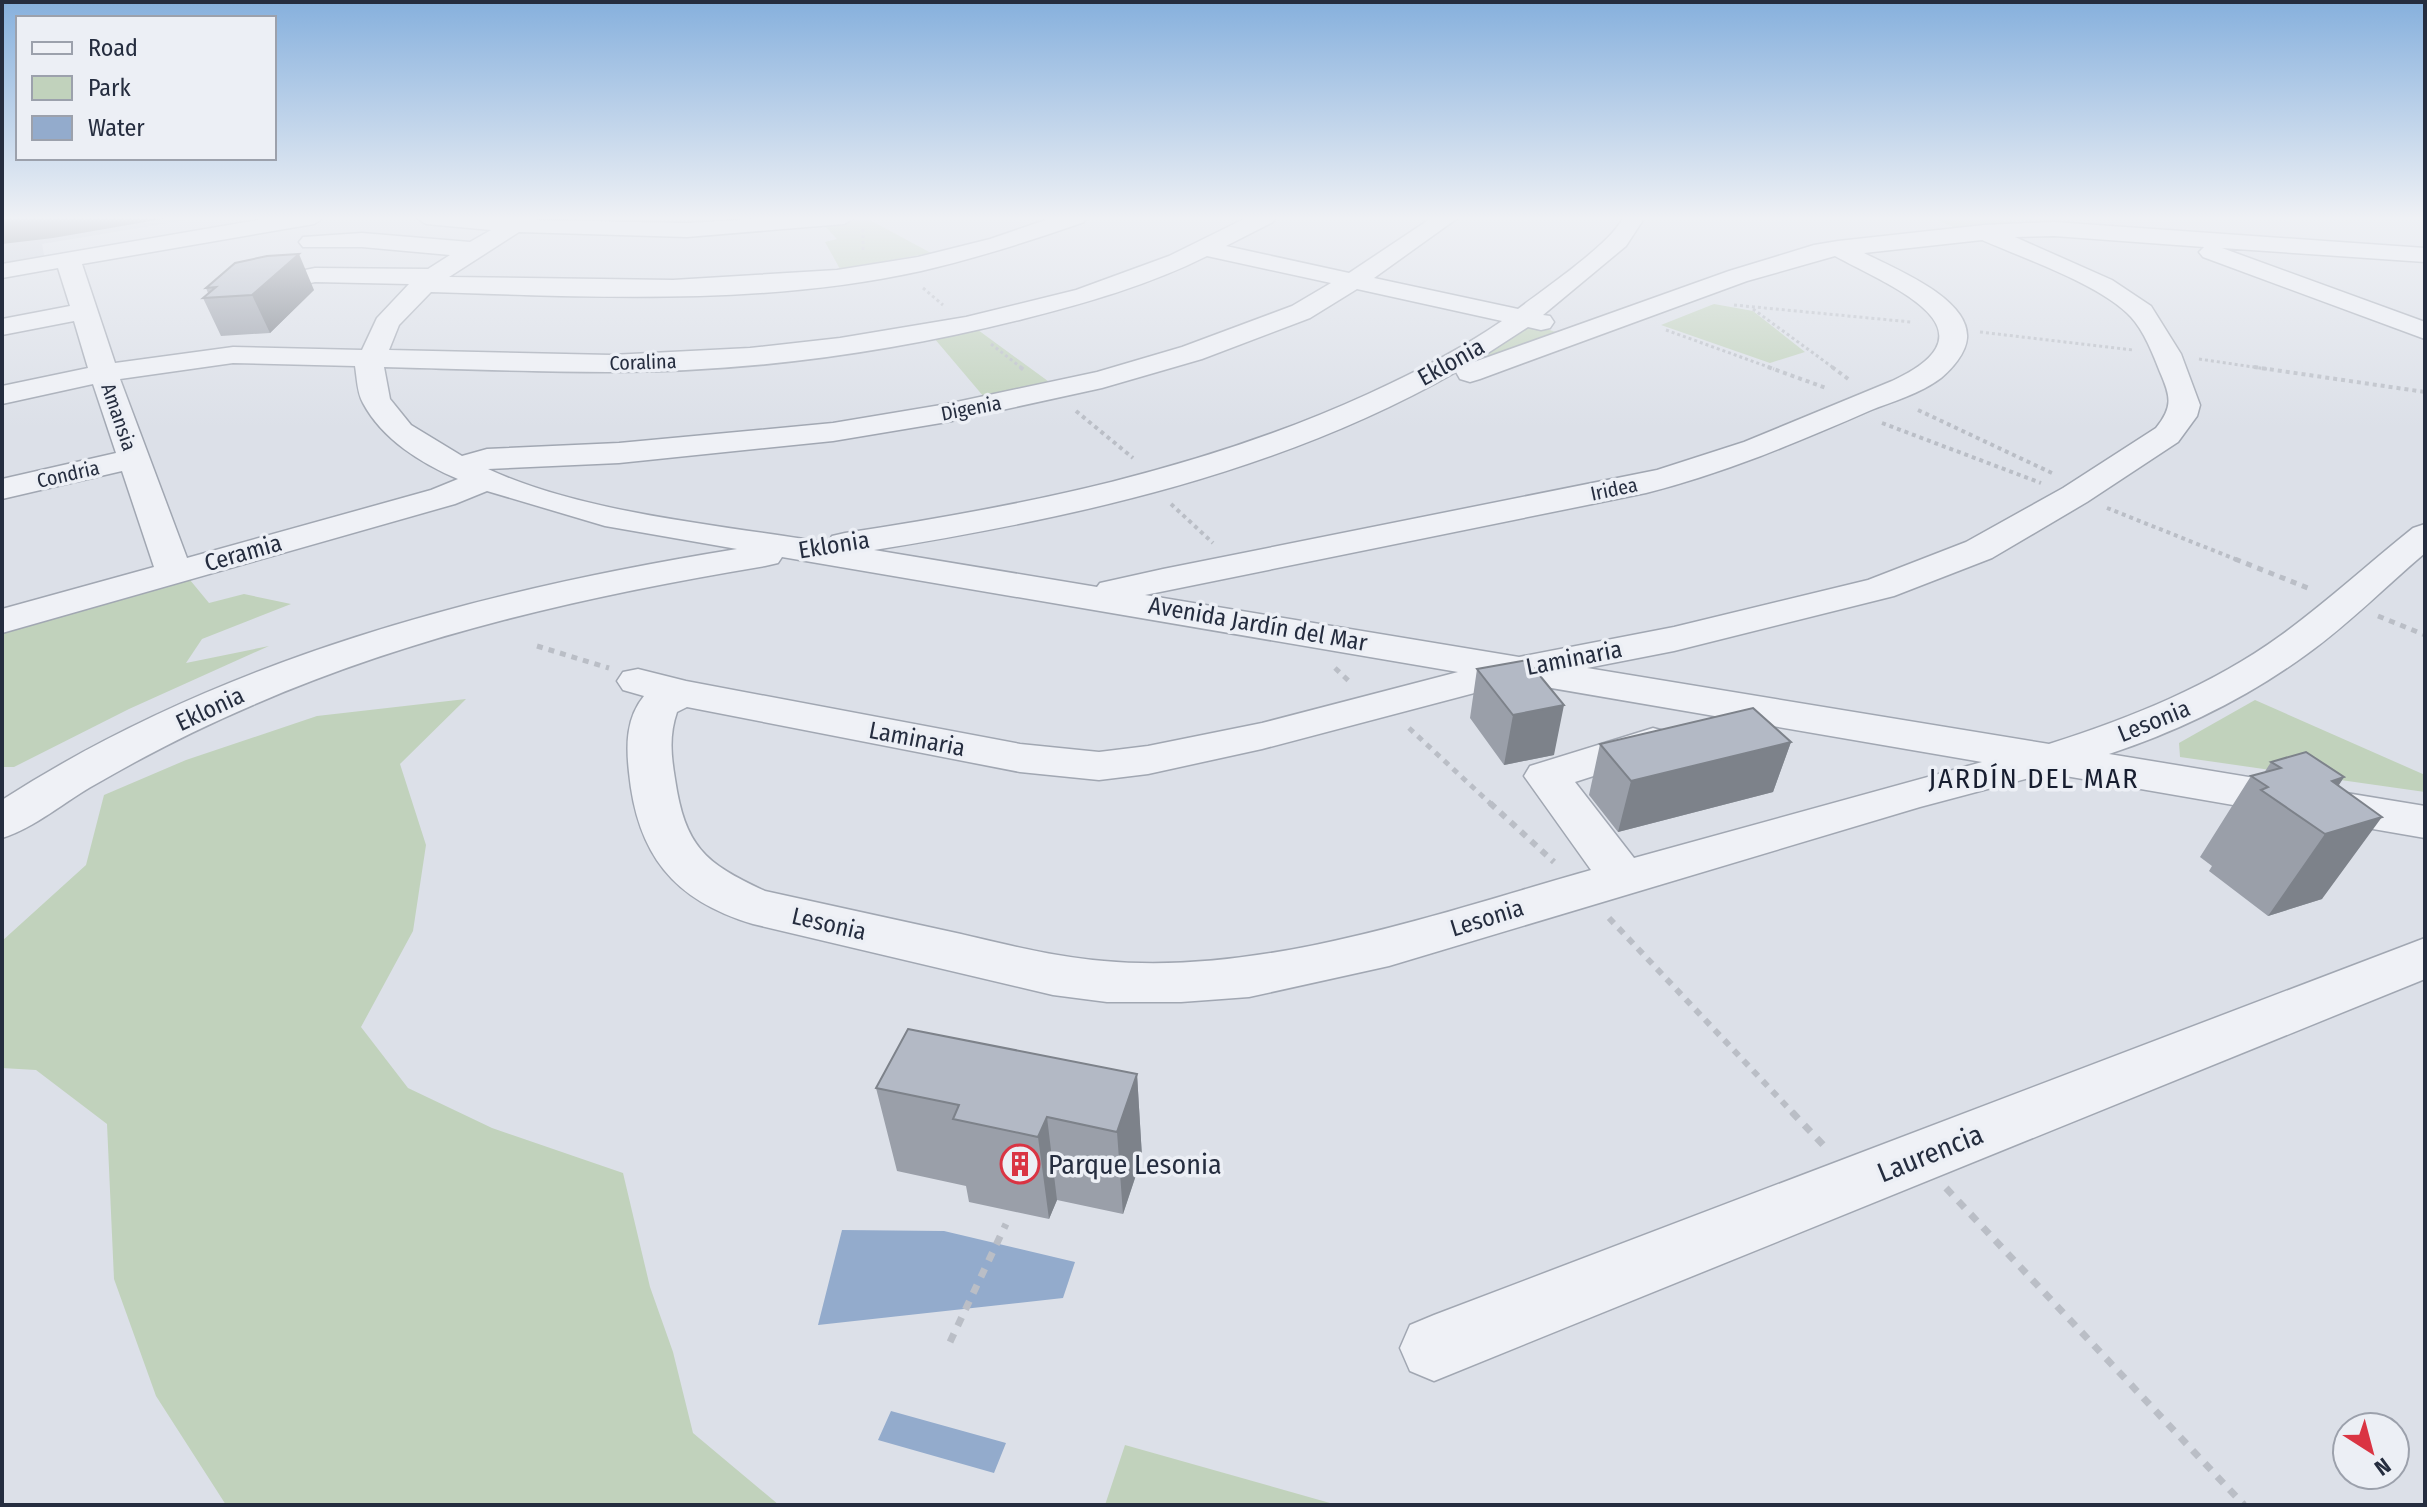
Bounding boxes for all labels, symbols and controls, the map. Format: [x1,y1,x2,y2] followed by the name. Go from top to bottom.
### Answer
[16,16,276,160] legend
[88,34,138,62] text: Road
[88,74,131,102] text: Park
[88,114,145,142] text: Water
[1413,332,1489,392] street label: Eklonia
[609,349,677,375] street label: Coralina
[96,380,142,454] street label: Amansia
[939,390,1003,426] street label: Digenia
[34,455,102,493] street label: Condria
[1588,472,1640,506] street label: Iridea
[796,526,872,564] street label: Eklonia
[201,529,285,577] street label: Ceramia
[1147,591,1370,657] street label: Avenida Jardín del Mar
[1524,635,1624,681] street label: Laminaria
[172,681,248,737] street label: Eklonia
[2114,694,2194,748] street label: Lesonia
[867,716,967,762] street label: Laminaria
[1928,762,2140,795] district label: JARDÍN DEL MAR
[1447,894,1527,942] street label: Lesonia
[789,902,869,946] street label: Lesonia
[1873,1117,1988,1190] street label: Laurencia
[999,1143,1041,1185] building icon: Parque Lesonia
[1048,1148,1222,1181] place label: Parque Lesonia
[2331,1411,2411,1491] north arrow
[2369,1452,2396,1482] text: N

